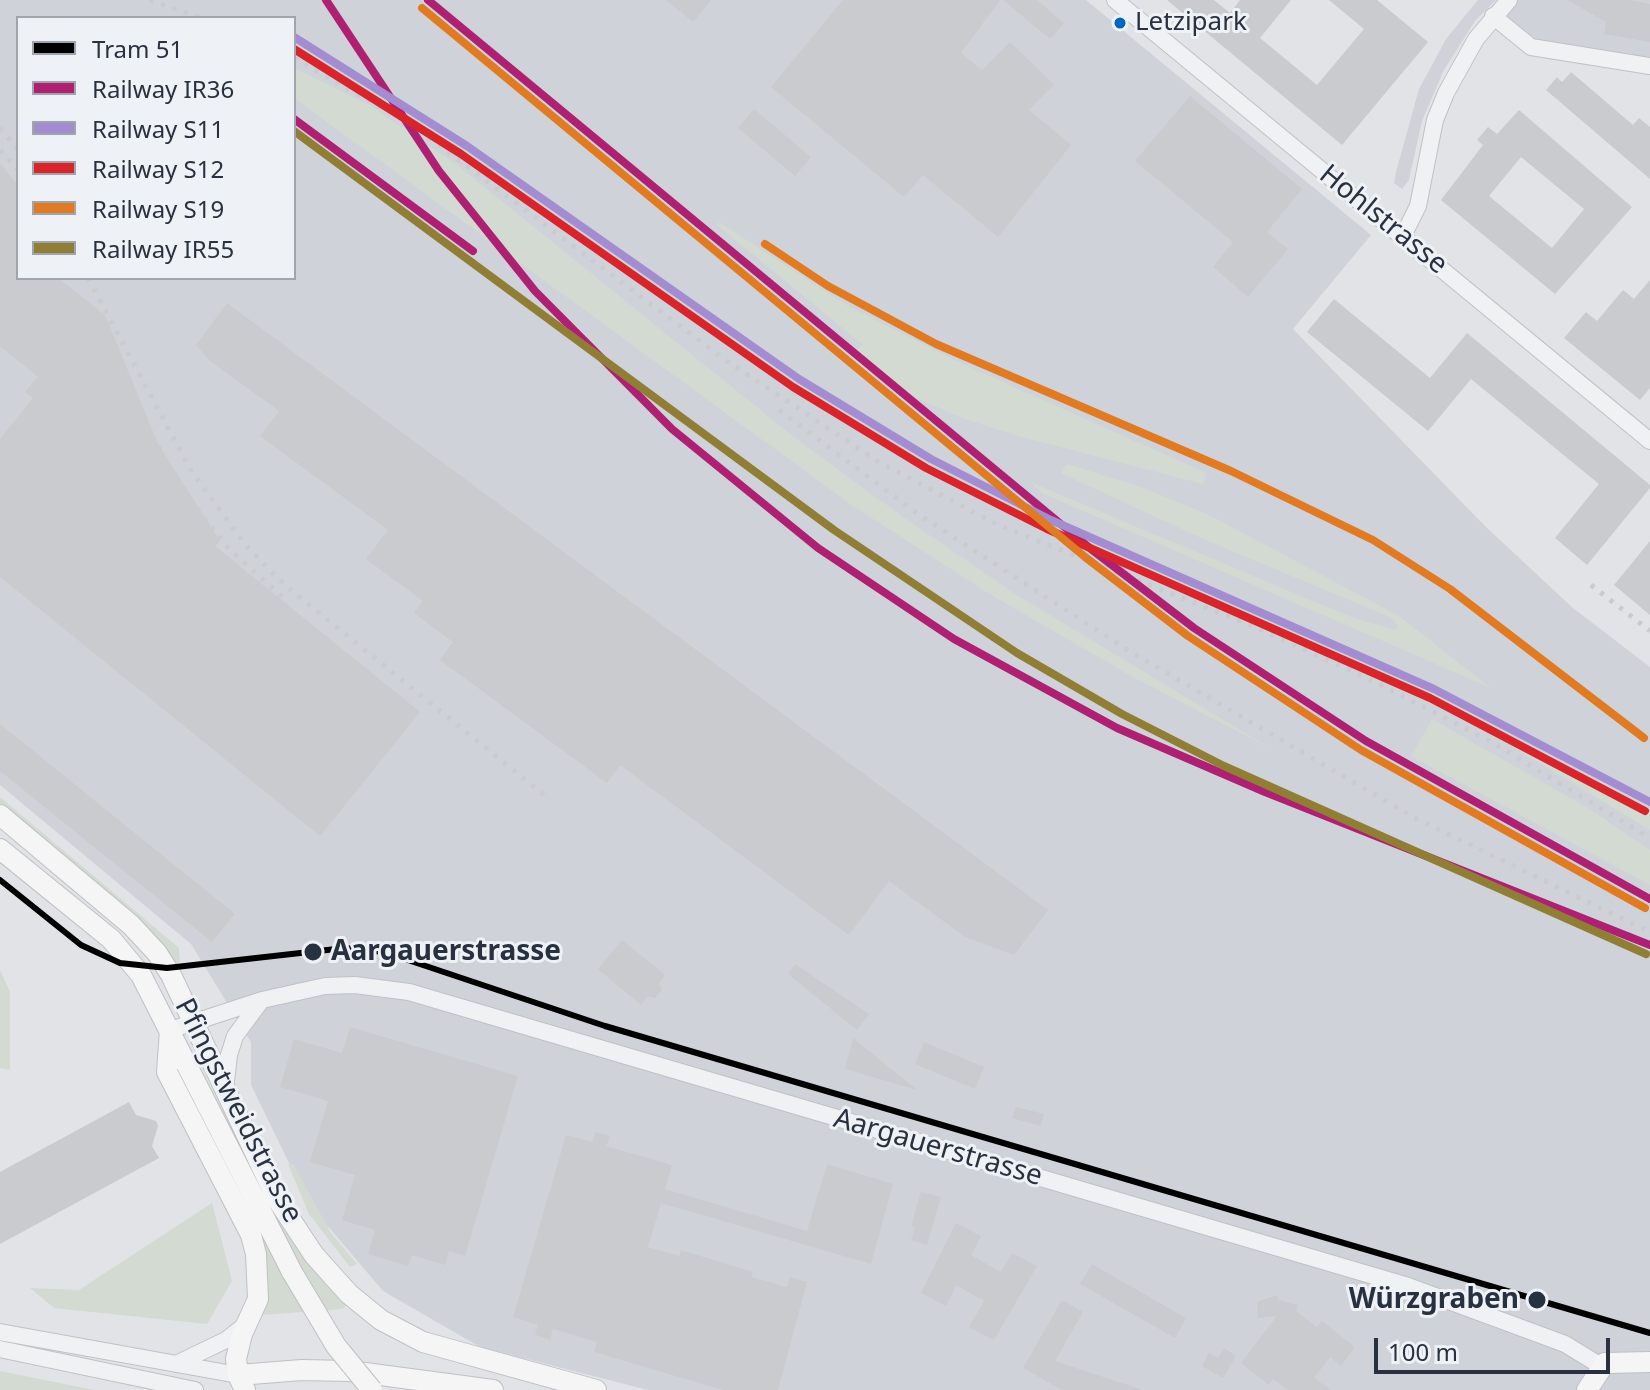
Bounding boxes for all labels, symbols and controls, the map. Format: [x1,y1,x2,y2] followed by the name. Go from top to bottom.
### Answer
[1135,7,1247,39] place label: Letzipark
[1112,15,1128,31] marker: Letzipark
[16,16,296,280] legend
[92,32,183,65] text: Tram 51
[92,72,234,105] text: Railway IR36
[92,112,224,145] text: Railway S11
[92,152,224,185] text: Railway S12
[1312,158,1454,282] street label: Hohlstrasse
[92,192,224,225] text: Railway S19
[92,232,234,265] text: Railway IR55
[331,935,561,969] place label: Aargauerstrasse
[302,941,324,963] marker: Aargauerstrasse
[167,993,309,1229] street label: Pfingstweidstrasse
[830,1102,1046,1194] street label: Aargauerstrasse
[1349,1283,1519,1317] place label: Würzgraben
[1526,1289,1548,1311] marker: Würzgraben
[1378,1322,1614,1372] scale bar
[1388,1335,1458,1368] text: 100 m

